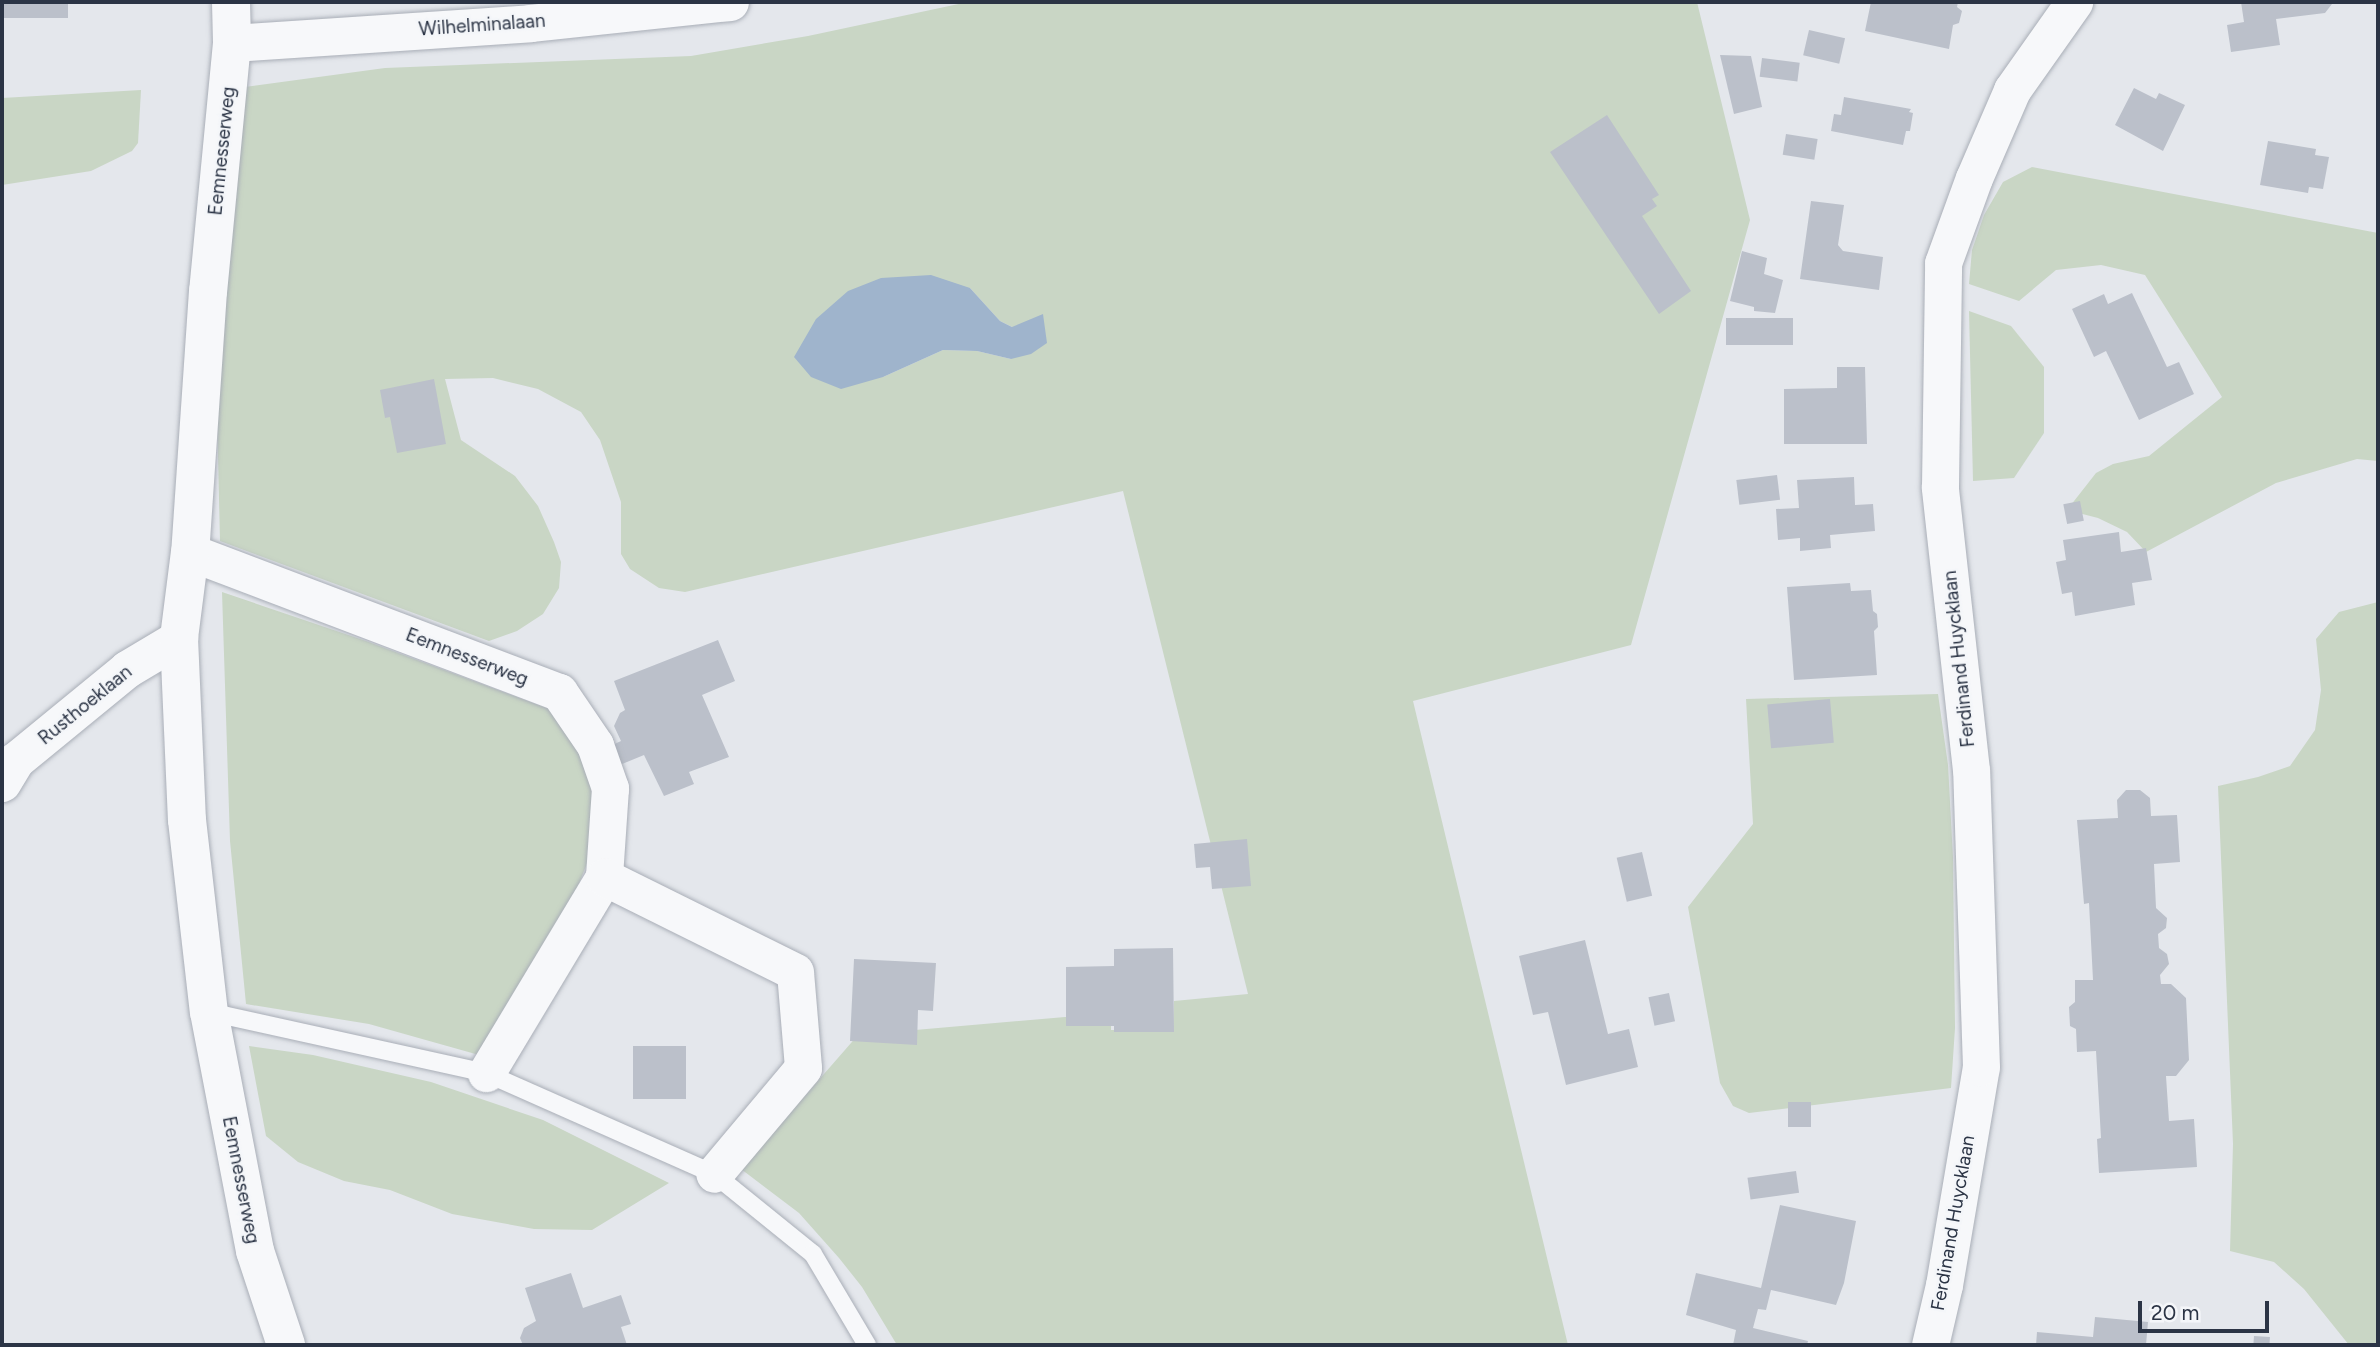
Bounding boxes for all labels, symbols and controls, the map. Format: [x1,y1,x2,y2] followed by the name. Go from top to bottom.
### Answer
[418,9,546,41] street label: Wilhelminalaan
[204,85,240,217] street label: Eemnesserweg
[1938,570,1980,748] street label: Ferdinand Huycklaan
[402,623,532,691] street label: Eemnesserweg
[34,660,136,750] street label: Rusthoeklaan
[217,1114,265,1246] street label: Eemnesserweg
[1926,1134,1980,1312] street label: Ferdinand Huycklaan
[2142,1288,2273,1332] scale bar
[2151,1300,2199,1325] text: 20 m

